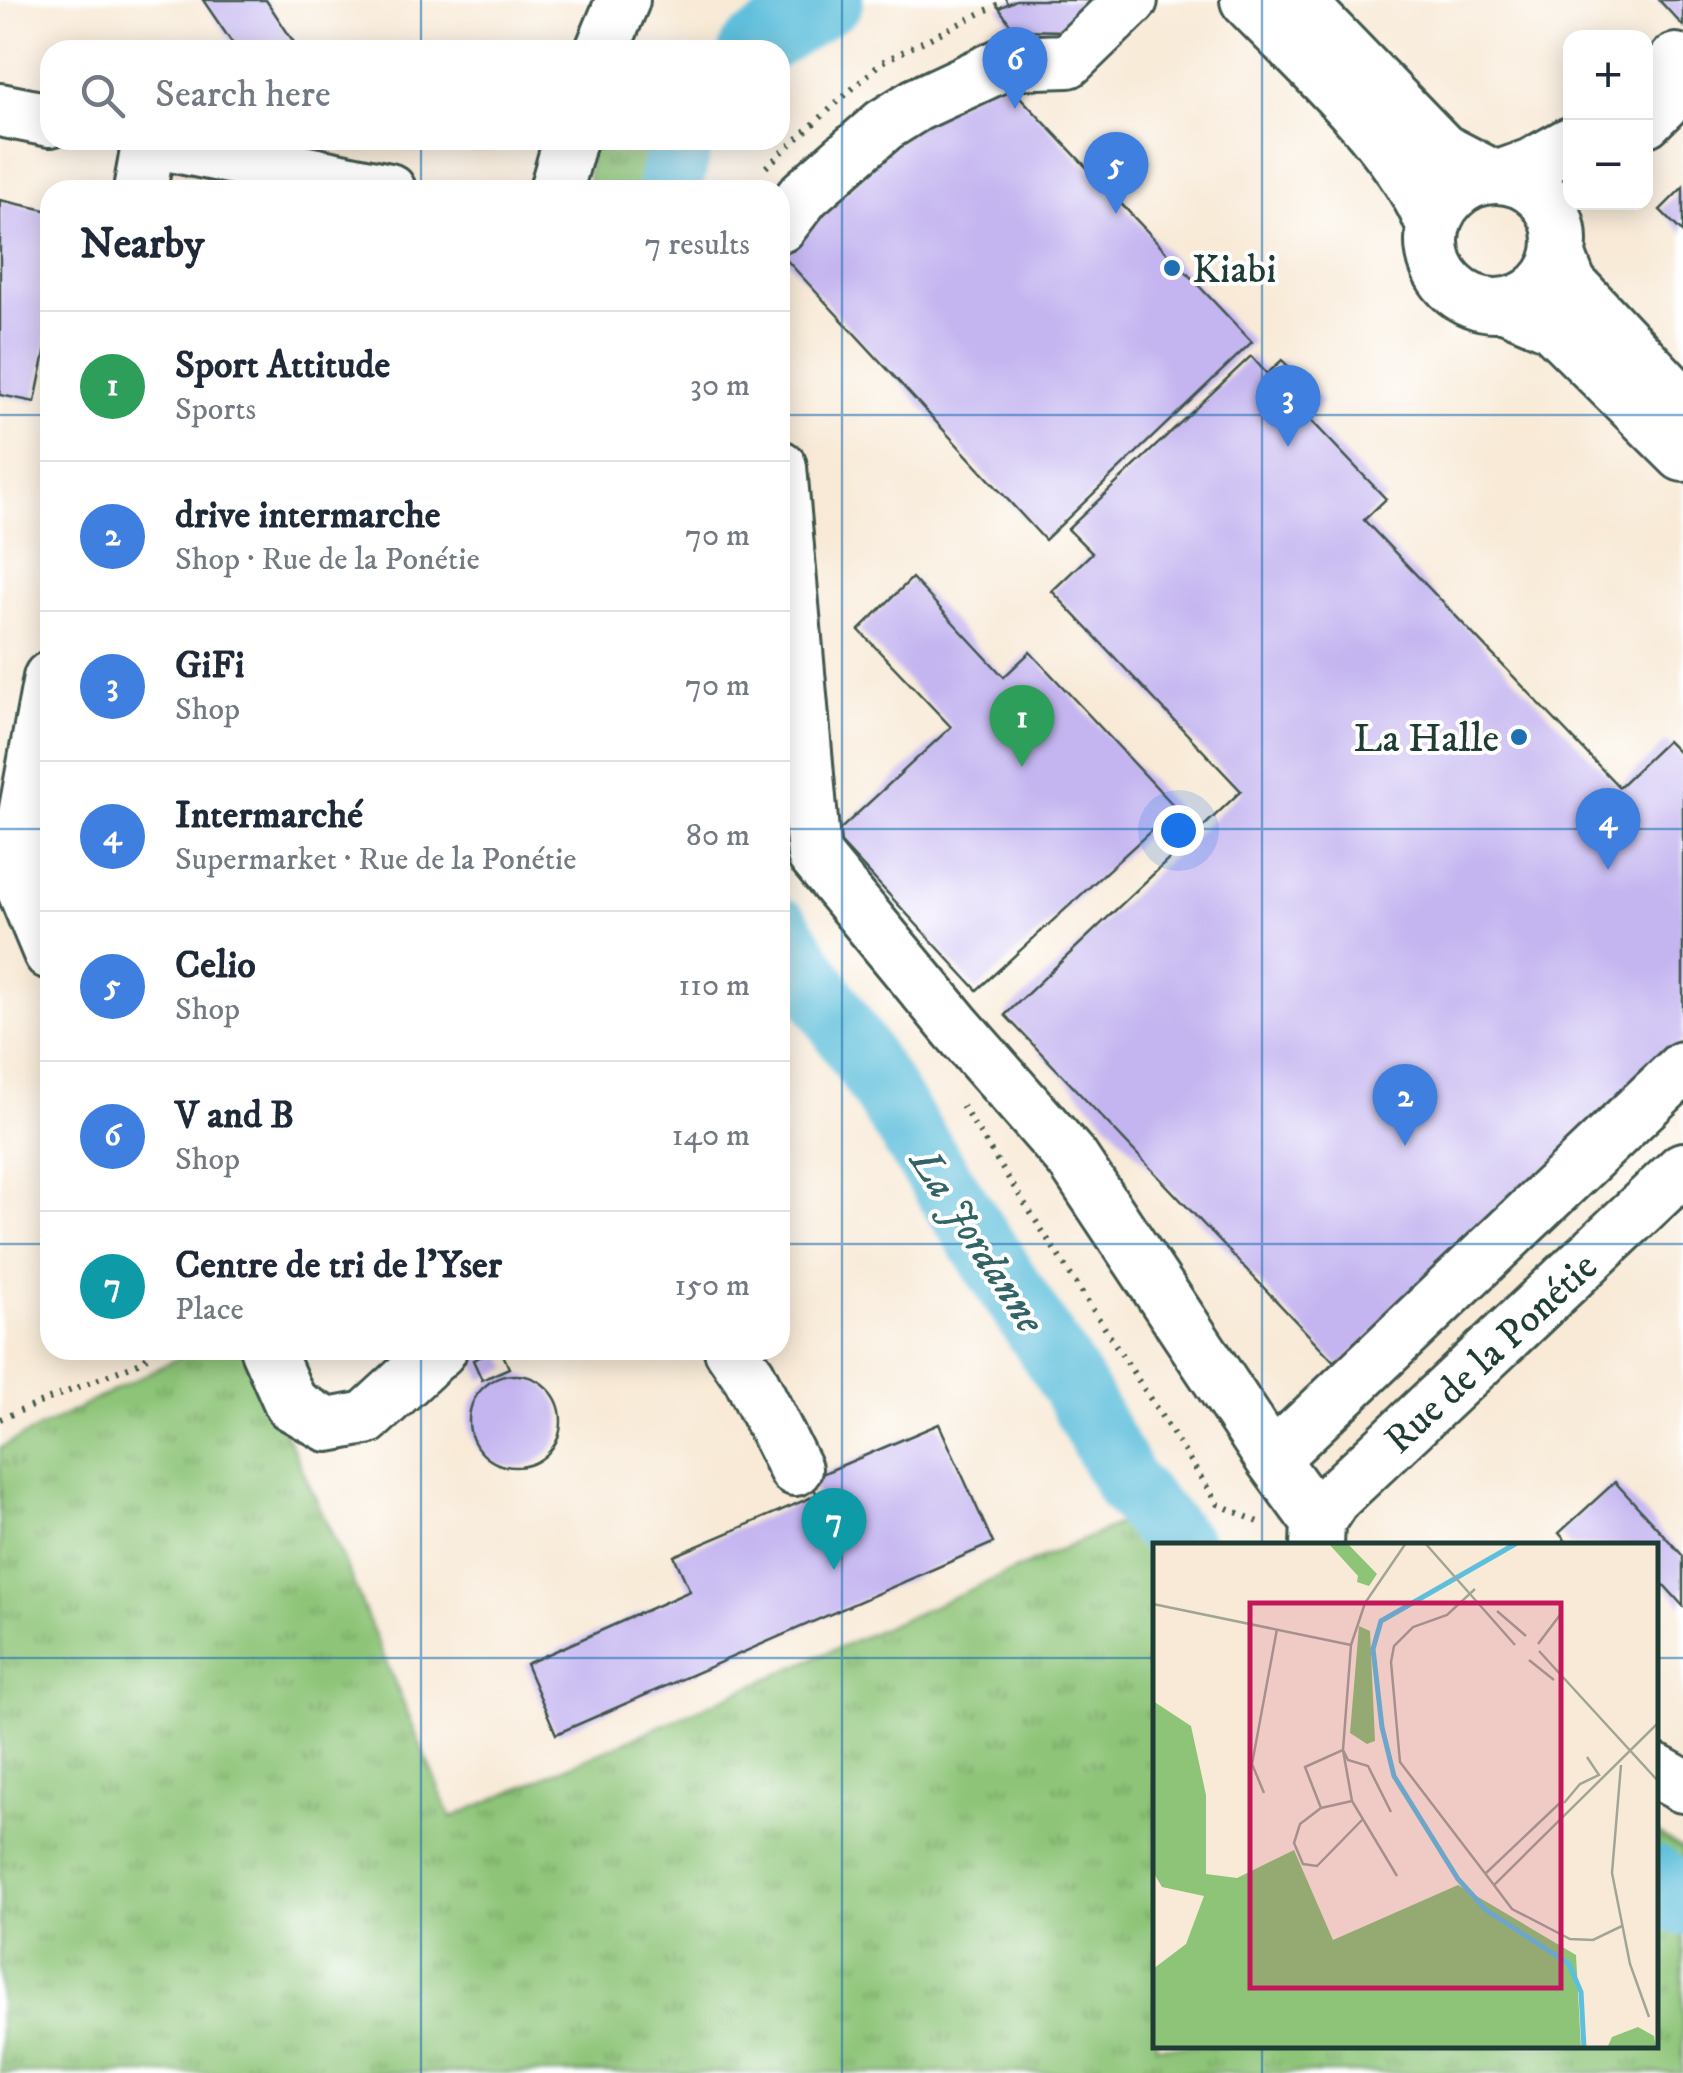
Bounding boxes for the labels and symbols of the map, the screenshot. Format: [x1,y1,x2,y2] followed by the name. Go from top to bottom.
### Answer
[982,27,1048,109] pin: 6
[1084,132,1148,214] pin: 5
[1192,246,1276,296] place label: Kiabi
[1161,257,1183,279] marker: Kiabi
[1256,364,1320,447] pin: 3
[990,684,1054,767] pin: 1
[1354,715,1499,765] place label: La Halle
[1508,726,1530,748] marker: La Halle
[1576,788,1640,870] pin: 4
[1153,805,1204,856] your location
[1372,1064,1438,1146] pin: 2
[897,1138,1056,1345] water label: La Jordanne
[1375,1243,1609,1465] street label: Rue de la Ponétie
[802,1488,866,1570] pin: 7
[1153,1543,1658,2048] inset map

